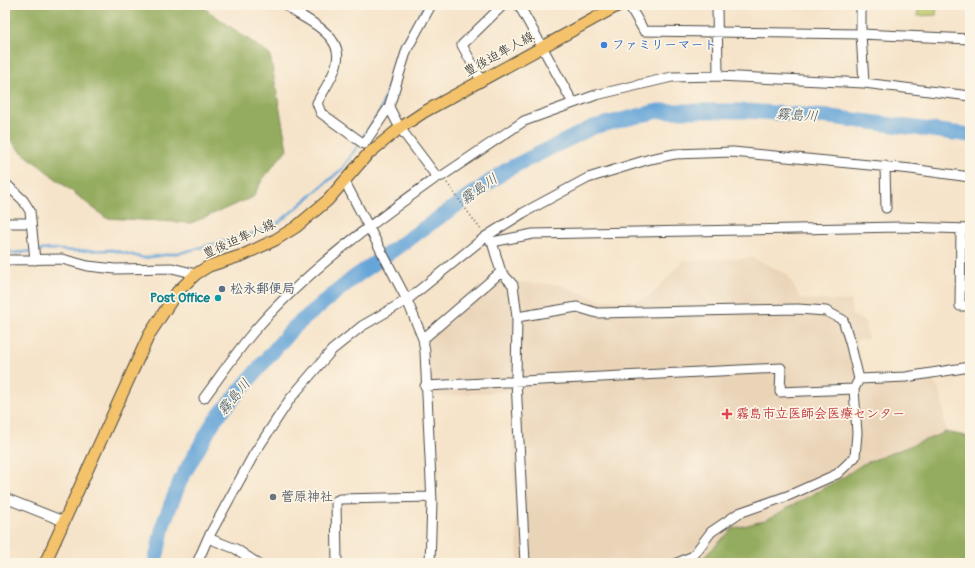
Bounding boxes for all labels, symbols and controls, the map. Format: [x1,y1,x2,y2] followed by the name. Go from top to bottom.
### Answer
[461,28,538,80] street label: 豊後迫隼人線
[612,37,717,53] place label: ファミリーマート
[599,40,609,50] marker: ファミリーマート
[775,105,819,125] water label: 霧島川
[457,170,501,208] water label: 霧島川
[200,215,279,262] street label: 豊後迫隼人線
[230,281,295,297] place label: 松永郵便局
[217,284,227,294] marker: 松永郵便局
[150,290,211,306] place label: Post Office
[213,293,223,303] marker: Post Office
[214,375,254,419] water label: 霧島川
[736,406,905,422] place label: 霧島市立医師会医療センター
[721,408,733,420] marker: 霧島市立医師会医療センター
[281,489,333,505] place label: 菅原神社
[268,492,278,502] marker: 菅原神社

